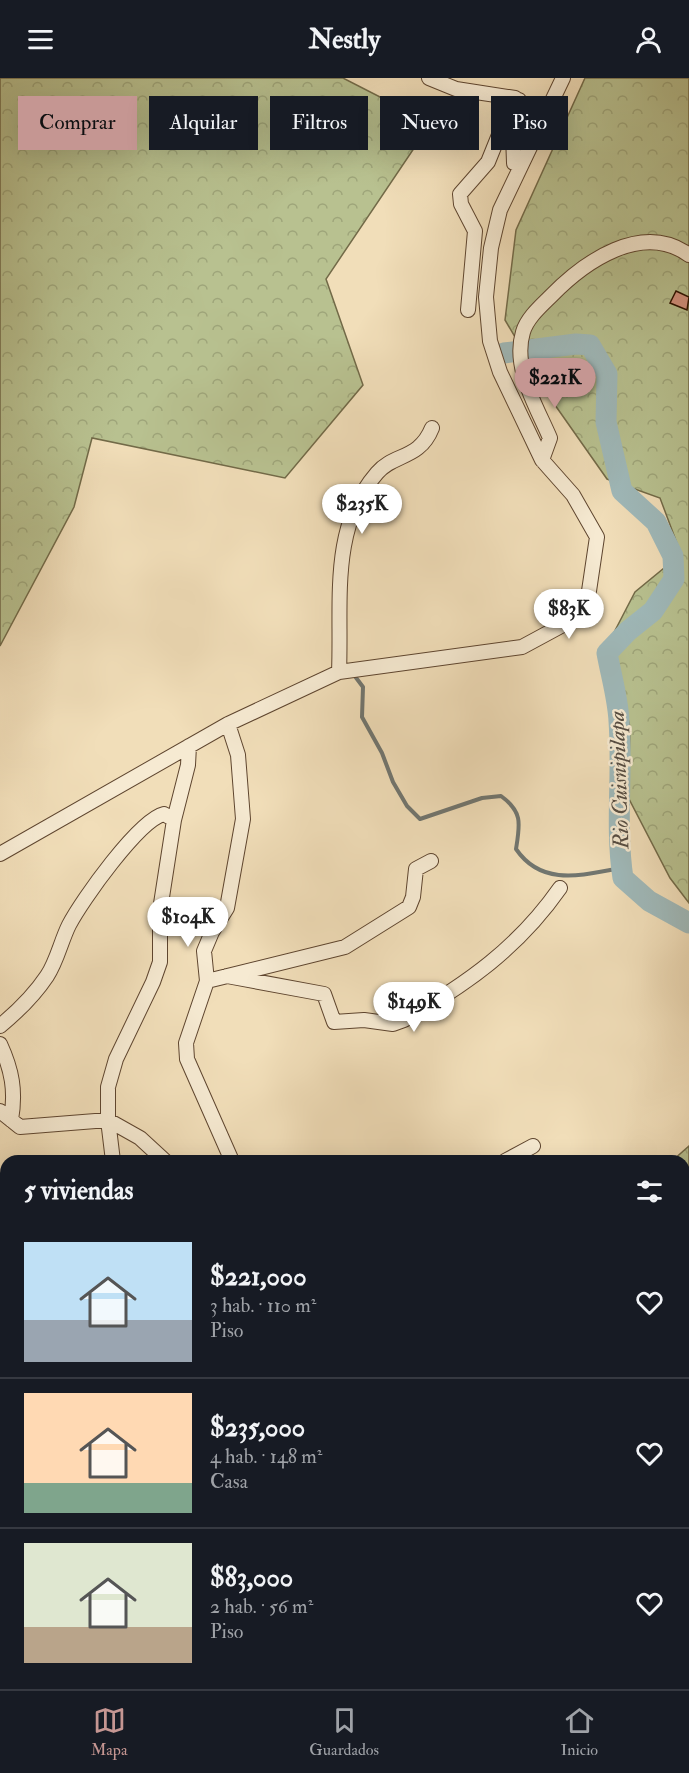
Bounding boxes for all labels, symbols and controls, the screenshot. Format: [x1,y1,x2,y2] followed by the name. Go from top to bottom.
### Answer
[24,23,57,56] icon: menu
[309,23,380,56] text: Nestly
[632,23,665,56] icon: person
[18,96,137,150] chip: Comprar
[149,96,258,150] chip: Alquilar
[270,96,368,150] chip: Filtros
[380,96,479,150] chip: Nuevo
[491,96,568,150] chip: Piso
[513,358,597,409] pin: $221K
[529,365,581,390] text: $221K
[320,484,404,535] pin: $235K
[336,491,388,516] text: $235K
[533,589,605,640] pin: $83K
[548,596,590,621] text: $83K
[603,710,635,851] water label: Rio Cuisnipilapa
[146,897,230,948] pin: $104K
[161,904,215,929] text: $104K
[372,982,456,1033] pin: $149K
[387,989,441,1014] text: $149K
[24,1175,134,1207] text: 5 viviendas
[633,1175,666,1208] icon: filters
[210,1261,307,1293] text: $221,000
[72,1266,144,1338] icon: home
[633,1286,666,1319] icon: heart
[210,1293,316,1318] text: 3 hab. · 110 m²
[210,1318,243,1343] text: Piso
[210,1412,305,1444] text: $235,000
[72,1417,144,1489] icon: home
[633,1437,666,1470] icon: heart
[210,1444,322,1469] text: 4 hab. · 148 m²
[210,1469,248,1494] text: Casa
[210,1562,293,1594] text: $83,000
[72,1567,144,1639] icon: home
[633,1587,666,1620] icon: heart
[210,1594,313,1619] text: 2 hab. · 56 m²
[210,1619,243,1644] text: Piso
[91,1704,128,1760] tab: Mapa
[309,1704,379,1760] tab: Guardados
[561,1704,598,1760] tab: Inicio

